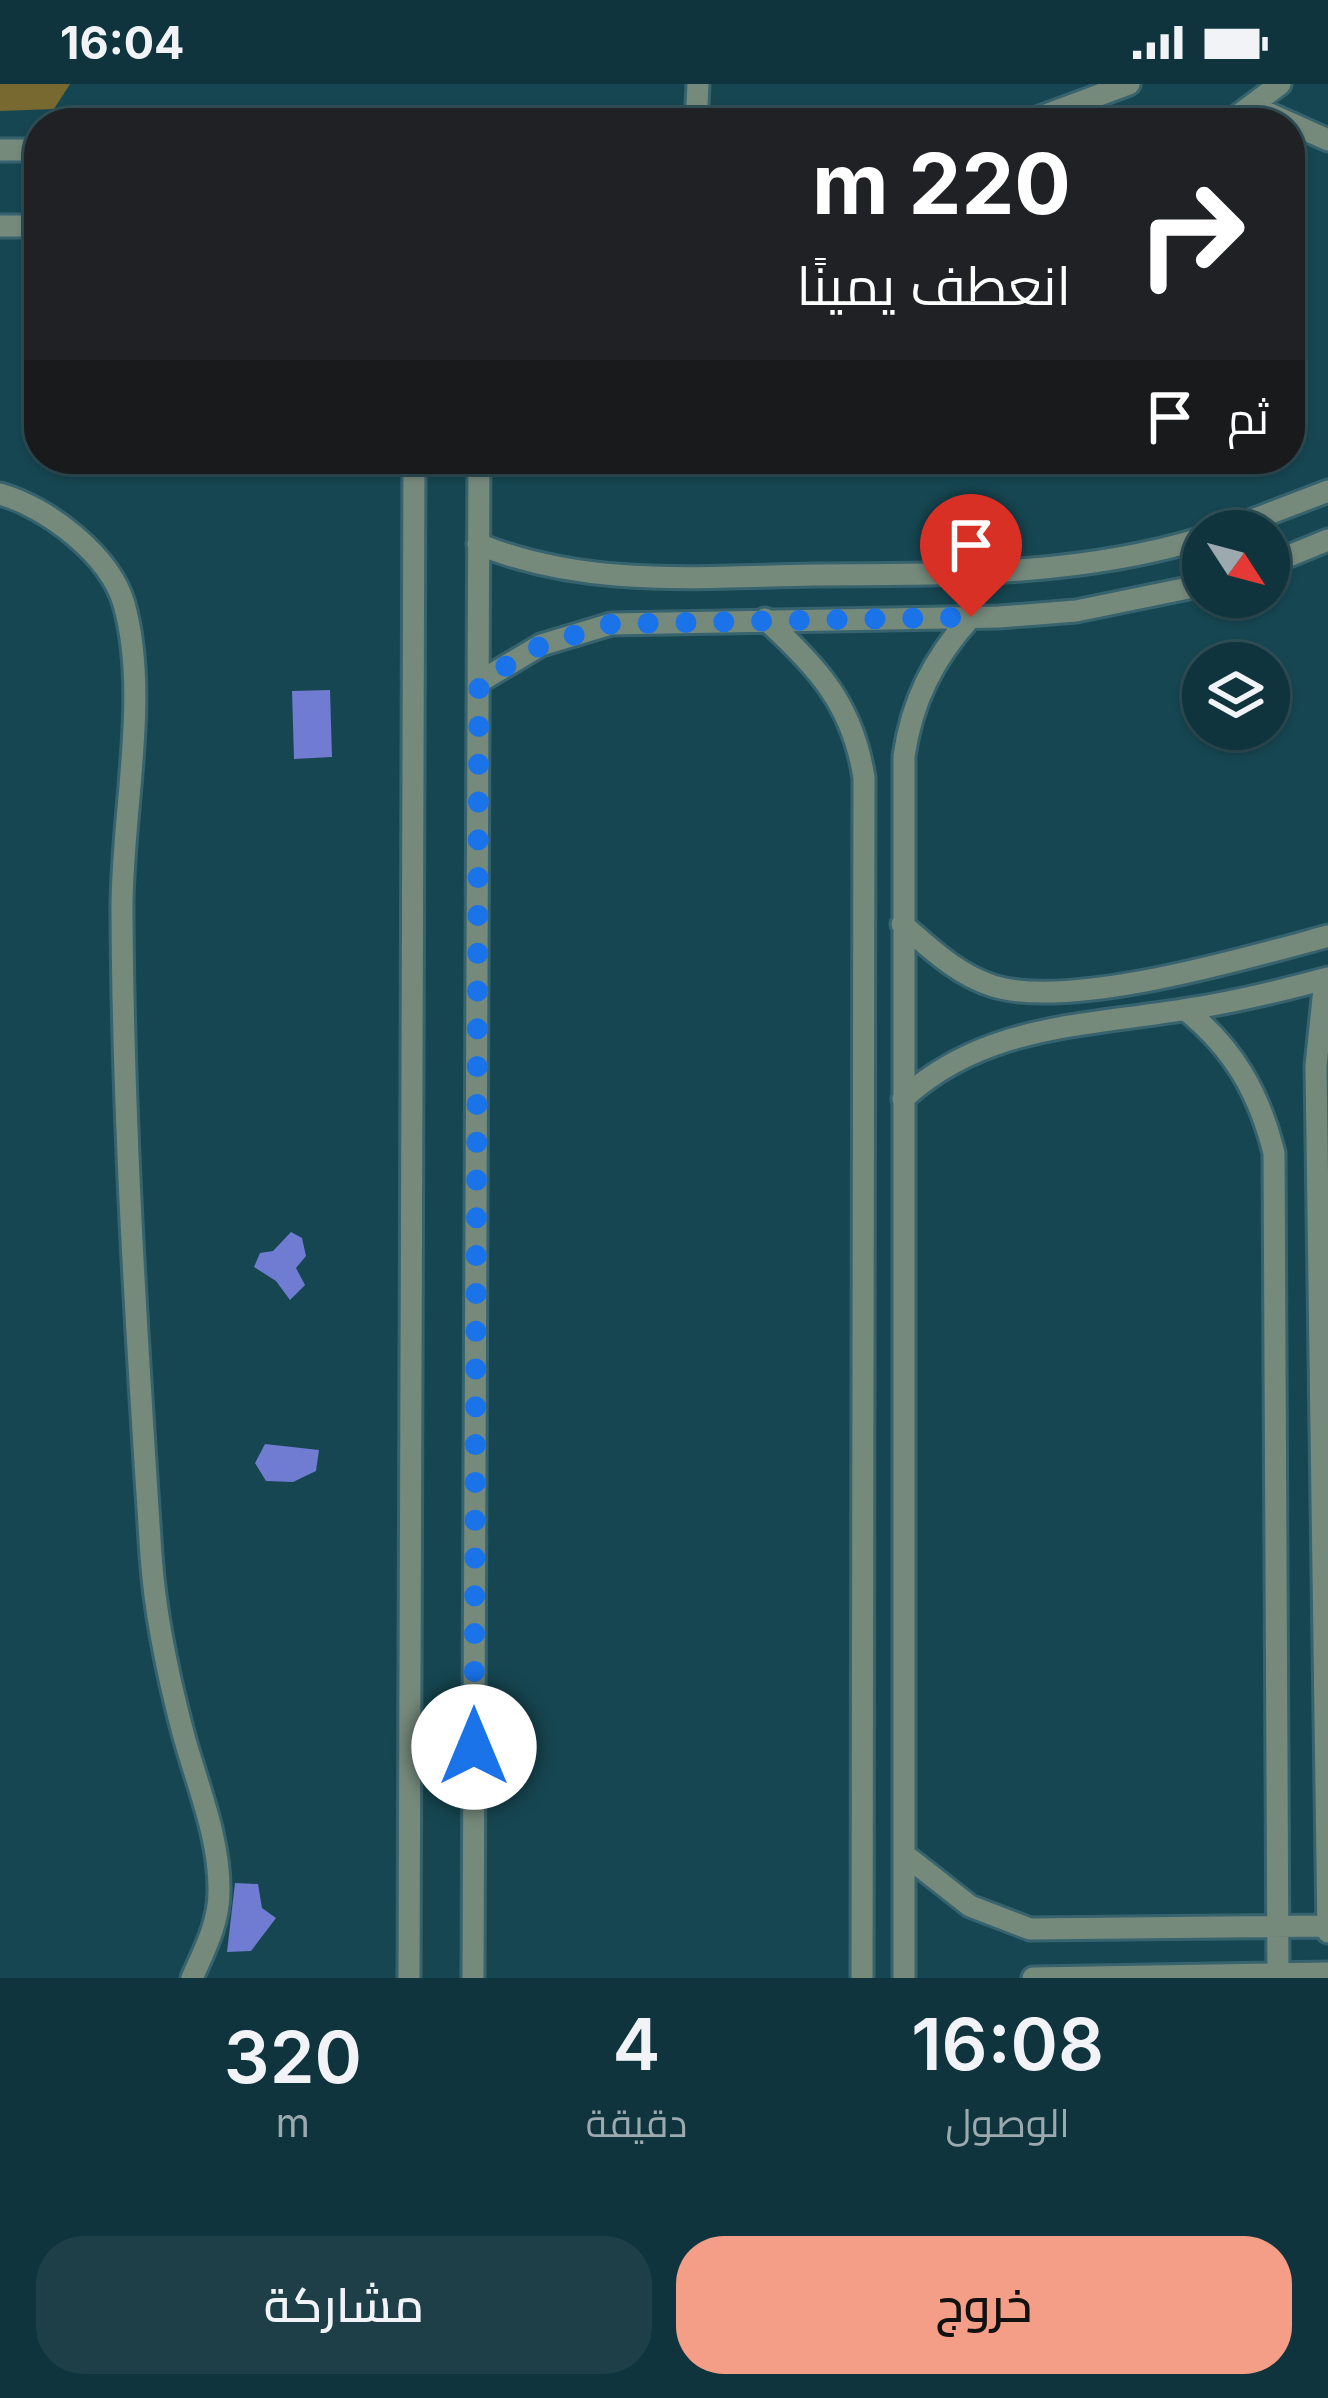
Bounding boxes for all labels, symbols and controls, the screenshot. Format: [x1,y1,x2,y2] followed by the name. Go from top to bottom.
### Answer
[60,15,184,70] text: 16:04
[812,133,1071,234] text: 220 m
[1113,156,1269,312] icon: right
[797,253,1071,318] text: انعطف يمينًا
[1137,384,1203,450] icon: arrive
[1227,390,1269,445] text: ثم
[920,494,1022,617] pin
[1182,510,1290,618] north arrow
[1182,510,1290,750] map controls
[938,512,1004,578] icon: arrive
[1182,642,1290,750] button: layers
[411,1684,537,1810] position arrow
[613,2000,661,2087] text: 4
[911,2000,1104,2087] text: 16:08
[224,2013,362,2100] text: 320
[276,2099,310,2146] text: m
[586,2099,687,2146] text: دقيقة
[946,2099,1070,2146] text: الوصول
[36,2236,652,2374] button: مشاركة
[676,2236,1292,2374] button: خروج

